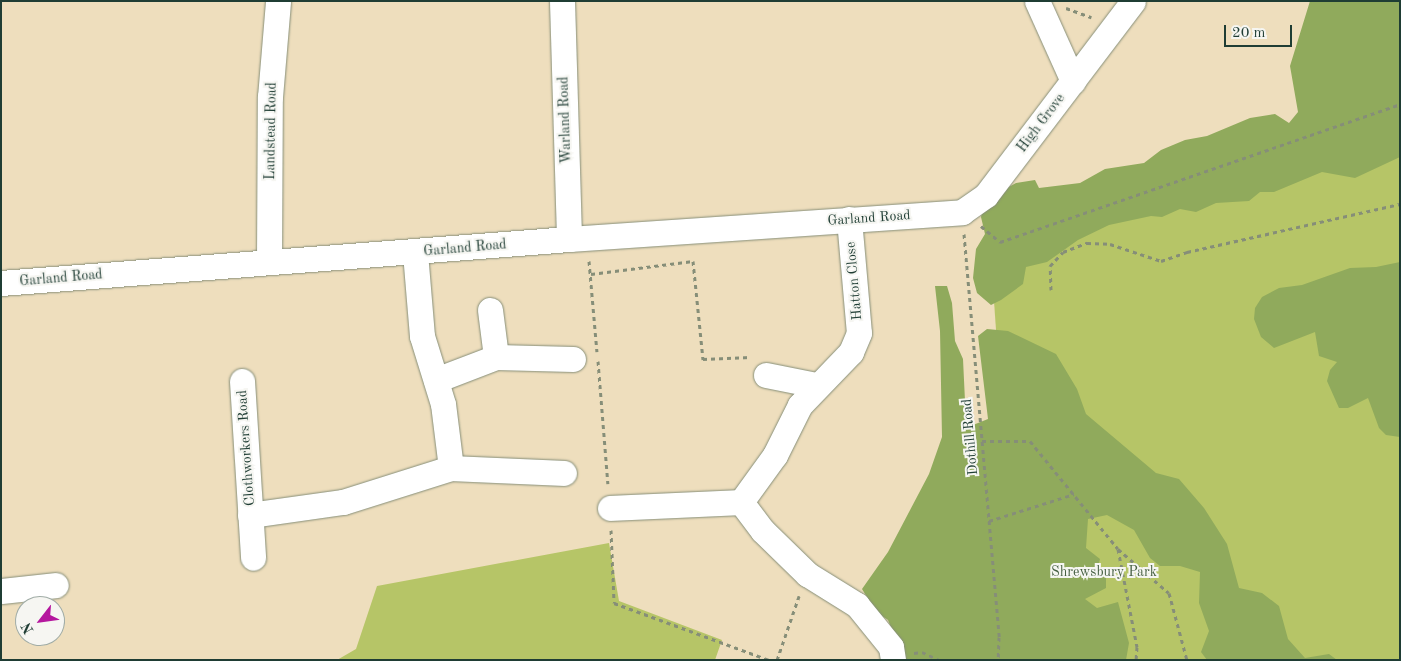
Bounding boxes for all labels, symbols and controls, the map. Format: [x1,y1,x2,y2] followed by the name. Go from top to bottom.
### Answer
[1226,15,1294,47] scale bar
[1232,26,1266,41] text: 20 m
[555,76,575,164] street label: Warland Road
[262,82,280,180] street label: Landstead Road
[1013,90,1069,156] street label: High Grove
[827,207,911,229] street label: Garland Road
[423,236,507,260] street label: Garland Road
[842,241,866,321] street label: Hatton Close
[19,266,103,290] street label: Garland Road
[234,389,258,507] street label: Clothworkers Road
[958,398,982,476] street label: Dothill Road
[1051,564,1157,580] park label: Shrewsbury Park
[15,596,65,646] north arrow
[19,620,37,636] text: N

